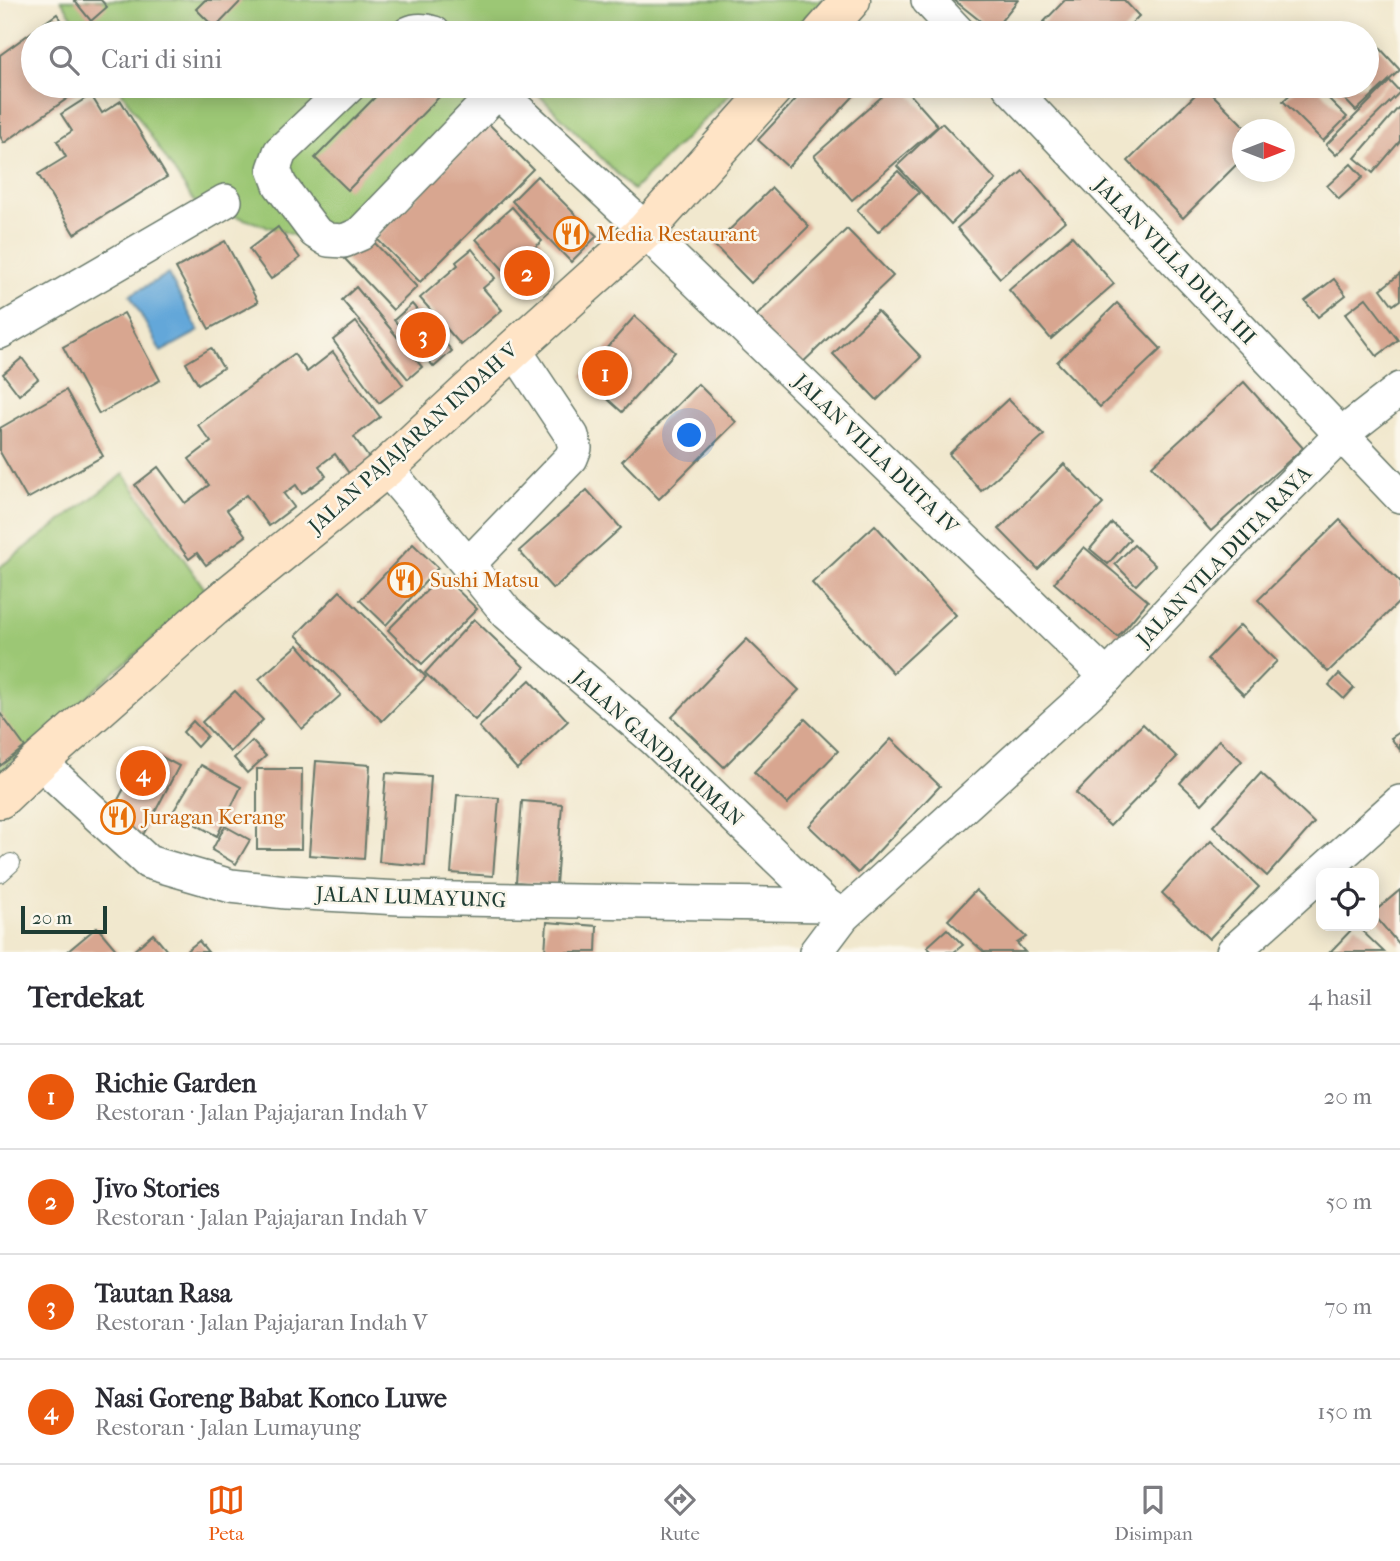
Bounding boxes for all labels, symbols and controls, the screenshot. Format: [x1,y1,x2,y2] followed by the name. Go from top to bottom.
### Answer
[21,21,1379,98] search box
[45,41,83,79] icon: search
[101,44,222,75] text: Cari di sini
[1232,119,1295,182] north arrow
[1088,171,1261,349] street label: JALAN VILLA DUTA III
[552,215,590,253] restaurant icon: Media Restaurant
[596,222,758,246] place label: Media Restaurant
[504,247,550,299] pin: 2
[400,309,446,361] pin: 3
[302,337,523,540] street label: JALAN PAJAJARAN INDAH V
[582,347,628,399] pin: 1
[787,368,964,540] street label: JALAN VILLA DUTA IV
[672,418,706,452] your location
[1130,461,1316,652] street label: JALAN VILA DUTA RAYA
[386,561,424,599] restaurant icon: Sushi Matsu
[430,568,539,592] place label: Sushi Matsu
[566,664,748,831] street label: JALAN GANDARUMAN
[120,747,166,799] pin: 4
[99,798,137,836] restaurant icon: Juragan Kerang
[140,805,286,829] place label: Juragan Kerang
[1316,868,1379,931] map controls
[1316,868,1379,931] button: locate
[313,882,507,912] street label: JALAN LUMAYUNG
[21,903,107,935] scale bar
[32,907,72,929] text: 20 m
[28,980,144,1015] text: Terdekat
[1308,984,1372,1011] text: 4 hasil
[95,1068,257,1099] text: Richie Garden
[47,1083,55,1110] text: 1
[1323,1083,1372,1110] text: 20 m
[95,1099,428,1126] text: Restoran · Jalan Pajajaran Indah V
[95,1173,220,1204] text: Jivo Stories
[45,1188,57,1215] text: 2
[1325,1188,1372,1215] text: 50 m
[95,1204,428,1231] text: Restoran · Jalan Pajajaran Indah V
[95,1278,232,1309] text: Tautan Rasa
[46,1293,56,1320] text: 3
[1324,1293,1372,1320] text: 70 m
[95,1309,428,1336] text: Restoran · Jalan Pajajaran Indah V
[95,1383,447,1414] text: Nasi Goreng Babat Konco Luwe
[44,1398,58,1425] text: 4
[1317,1398,1372,1425] text: 150 m
[95,1414,360,1441] text: Restoran · Jalan Lumayung
[207,1481,245,1545] tab: Peta
[659,1481,700,1545] tab: Rute
[1114,1481,1193,1545] tab: Disimpan

